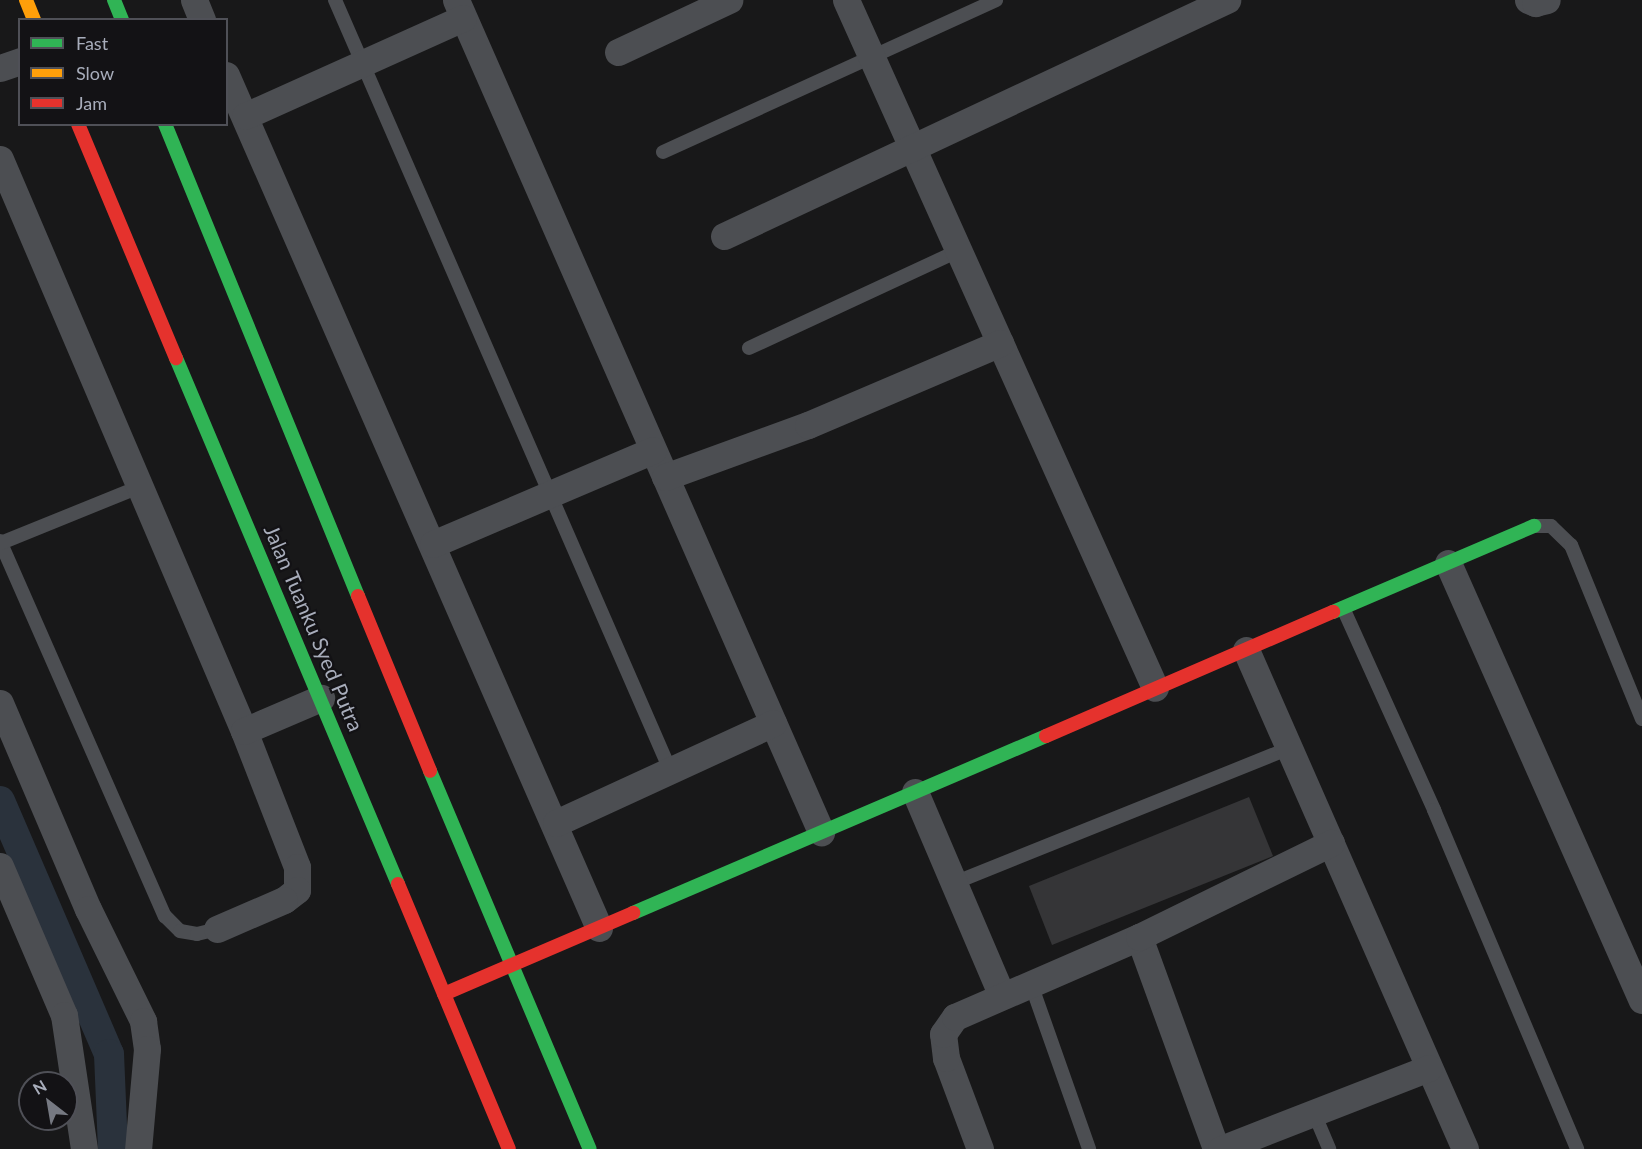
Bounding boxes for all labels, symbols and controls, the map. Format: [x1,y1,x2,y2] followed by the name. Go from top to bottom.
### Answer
[18,18,228,126] legend
[76,32,108,54] text: Fast
[76,62,114,84] text: Slow
[76,92,107,114] text: Jam
[259,521,369,735] street label: Jalan Tuanku Syed Putra
[18,1071,78,1131] north arrow
[29,1076,50,1098] text: N

